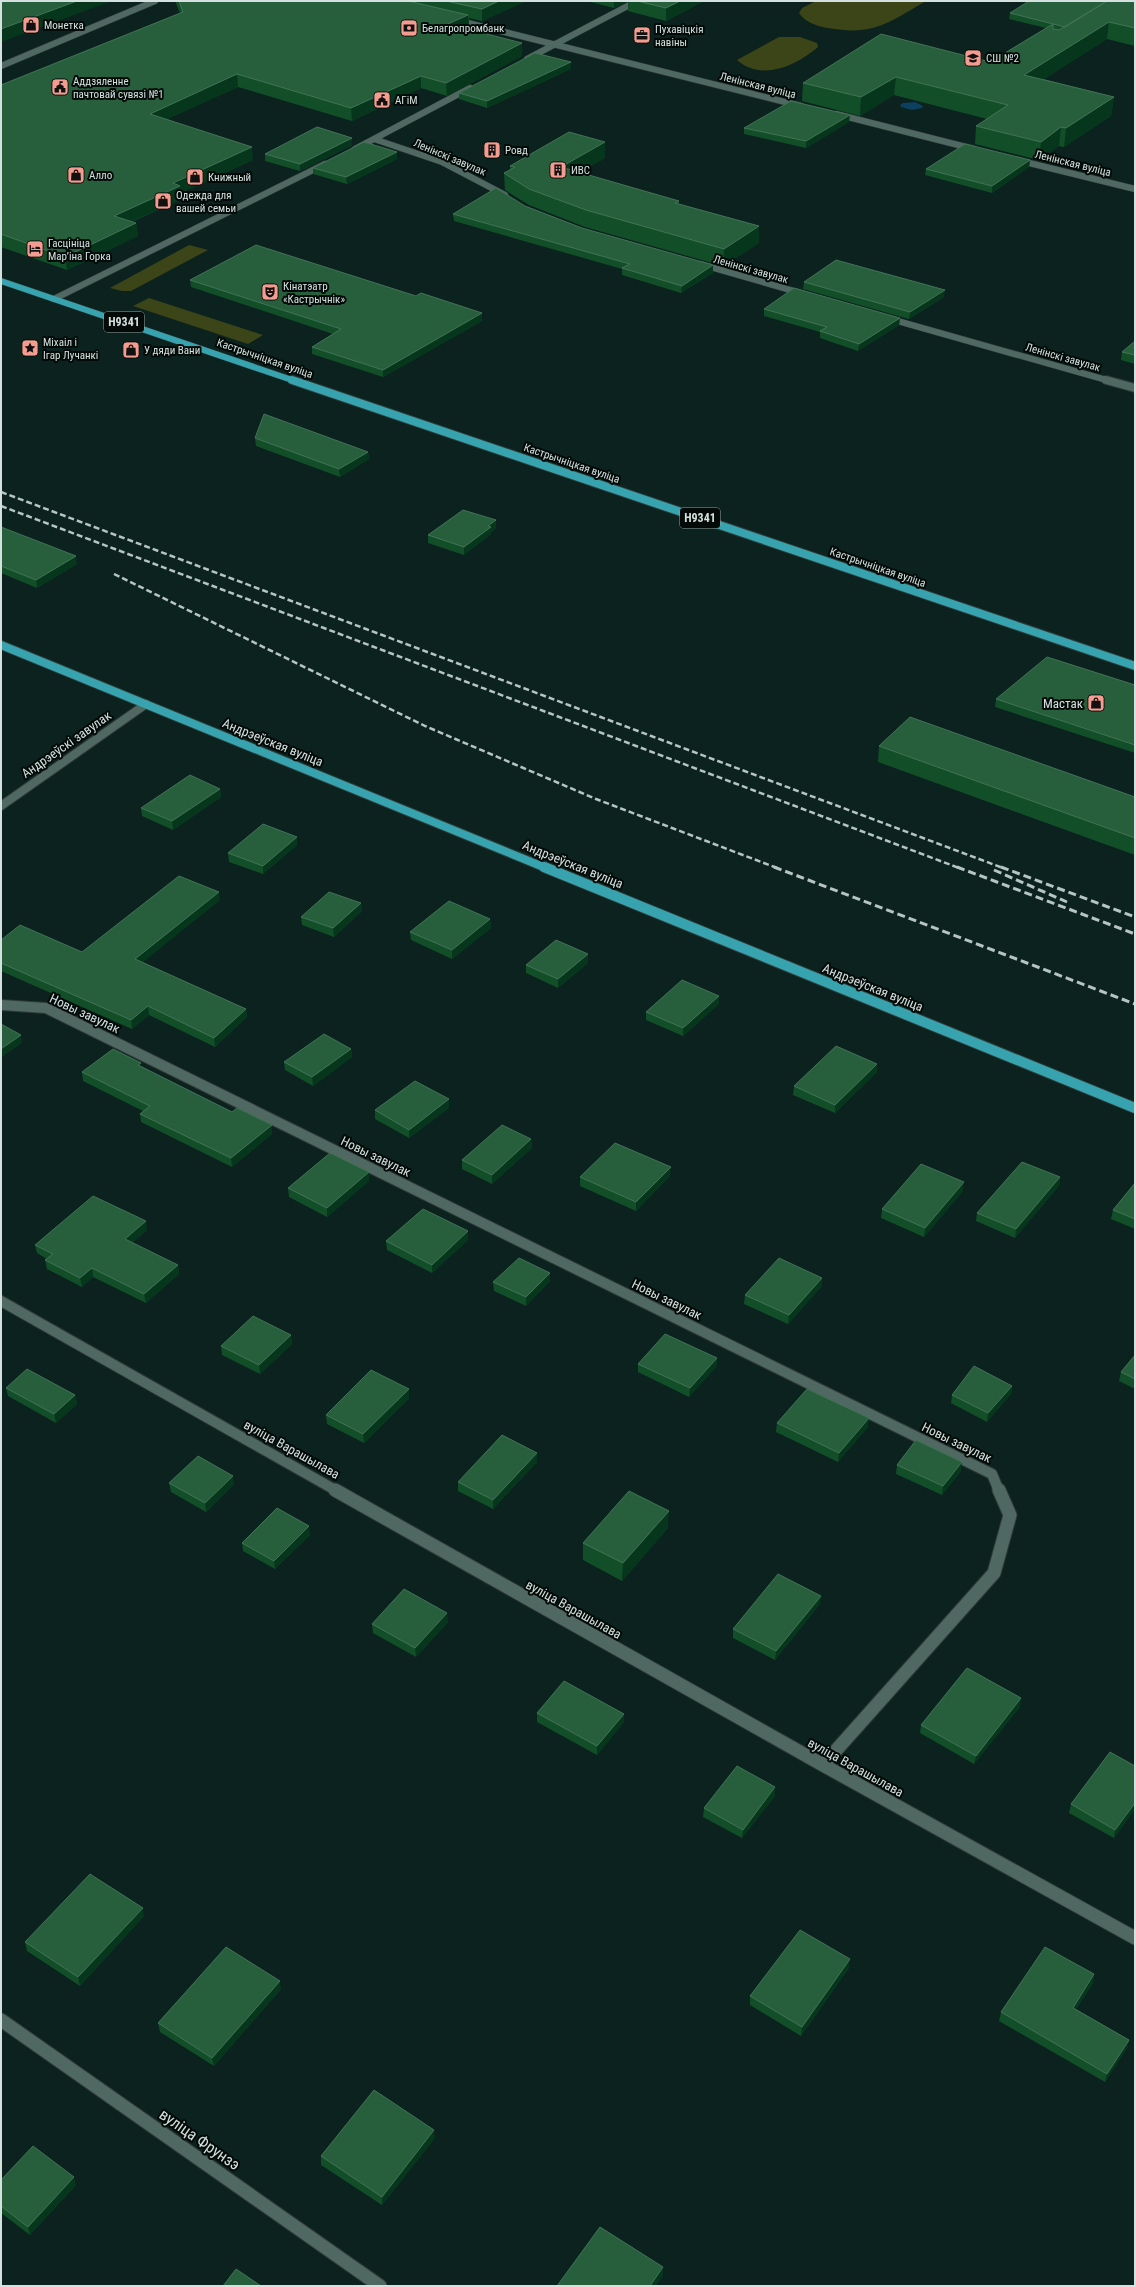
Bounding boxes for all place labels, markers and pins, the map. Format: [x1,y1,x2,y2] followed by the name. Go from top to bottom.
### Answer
[21,15,41,35] shop icon: Монетка
[399,18,419,38] bank icon: Белагропромбанк
[44,19,84,32] place label: Монетка
[422,22,505,35] place label: Белагропромбанк
[655,23,703,49] place label: Пухавіцкія навіны
[632,25,652,45] office icon: Пухавіцкія навіны
[963,48,983,68] school or university icon: СШ №2
[986,52,1019,65] place label: СШ №2
[73,75,164,101] place label: Аддзяленне пачтовай сувязі №1
[50,77,70,97] public building icon: Аддзяленне пачтовай сувязі №1
[372,90,392,110] public building icon: АГіМ
[395,94,418,107] place label: АГіМ
[482,140,502,160] building icon: Ровд
[505,144,528,157] place label: Ровд
[548,160,568,180] building icon: ИВС
[571,164,590,177] place label: ИВС
[66,165,86,185] shop icon: Алло
[185,167,205,187] shop icon: Книжный
[89,169,113,182] place label: Алло
[208,171,251,184] place label: Книжный
[176,189,236,215] place label: Одежда для вашей семьи
[153,191,173,211] shop icon: Одежда для вашей семьи
[48,237,111,263] place label: Гасцініца Марʼіна Горка
[25,239,45,259] hotel icon: Гасцініца Марʼіна Горка
[283,280,345,306] place label: Кінатэатр «Кастрычнік»
[260,282,280,302] theatre icon: Кінатэатр «Кастрычнік»
[43,336,98,362] place label: Міхаіл і Ігар Лучанкі
[20,338,40,358] place icon: Міхаіл і Ігар Лучанкі
[121,340,141,360] shop icon: У дяди Вани
[144,344,200,357] place label: У дяди Вани
[1086,693,1106,713] shop icon: Мастак
[1043,696,1084,711] place label: Мастак

